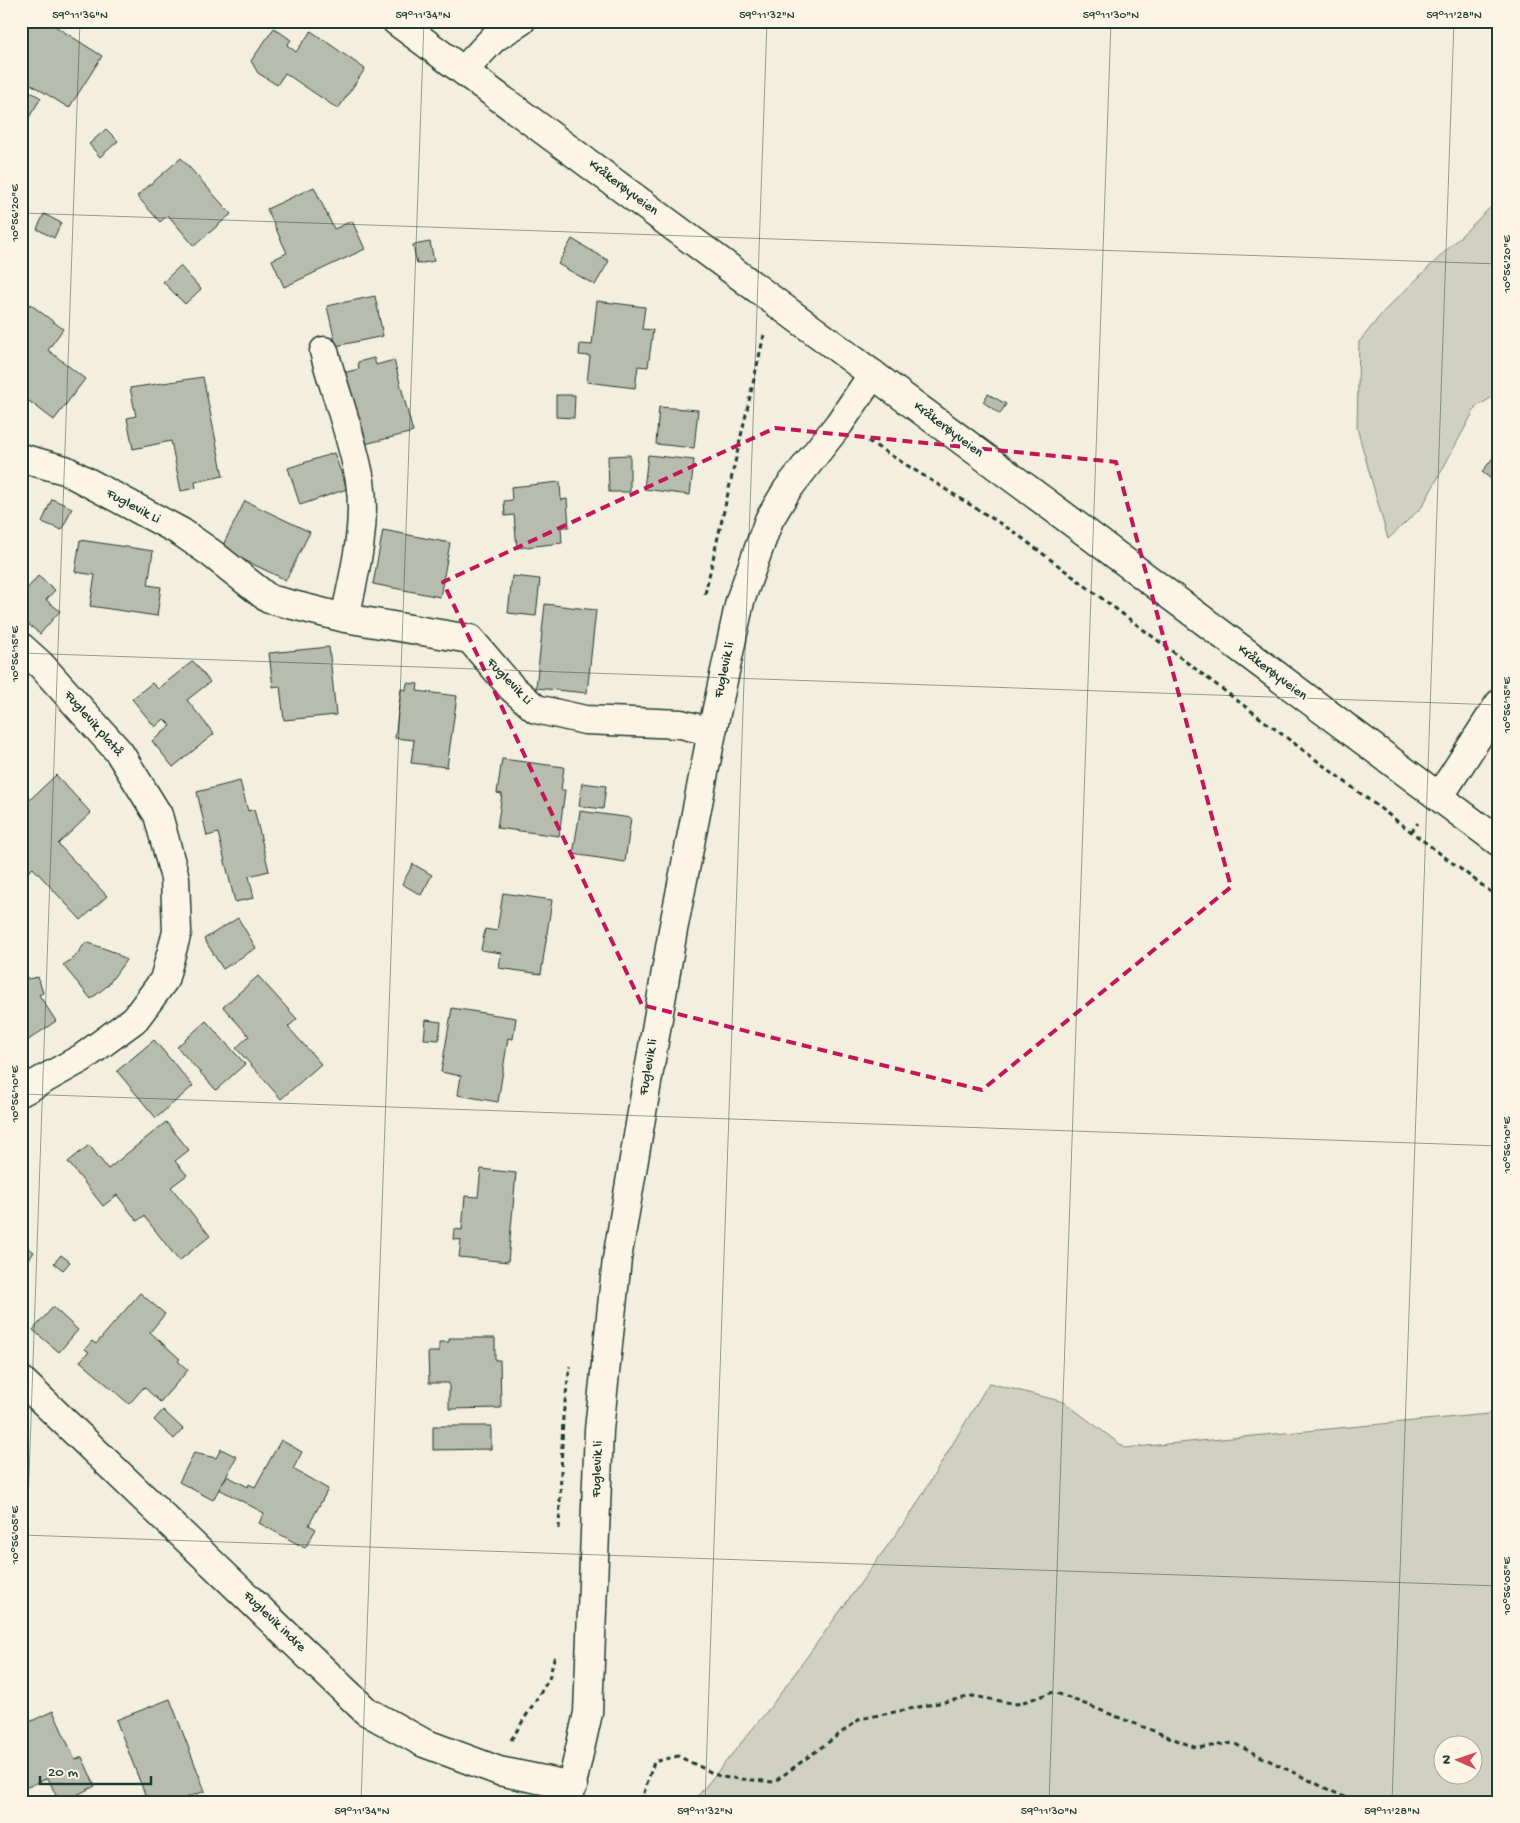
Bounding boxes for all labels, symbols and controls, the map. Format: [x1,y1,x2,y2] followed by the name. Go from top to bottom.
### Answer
[52,9,108,23] text: 59°11'36"N
[395,9,451,23] text: 59°11'34"N
[739,9,795,23] text: 59°11'32"N
[1083,9,1139,23] text: 59°11'30"N
[1426,9,1482,23] text: 59°11'28"N
[585,156,662,220] street label: Kråkerøyveien
[9,184,23,243] text: 10°56'20"E
[1501,235,1515,294] text: 10°56'20"E
[910,398,987,462] street label: Kråkerøyveien
[102,485,163,528] street label: Fuglevik Li
[9,625,23,683] text: 10°56'15"E
[711,640,739,701] street label: Fuglevik li
[1234,641,1311,705] street label: Kråkerøyveien
[482,654,536,709] street label: Fuglevik Li
[1501,676,1515,734] text: 10°56'15"E
[59,687,127,761] street label: Fuglevik platå
[636,1038,662,1097] street label: Fuglevik li
[9,1065,23,1123] text: 10°56'10"E
[1501,1116,1515,1174] text: 10°56'10"E
[588,1440,607,1499] street label: Fuglevik li
[9,1505,23,1565] text: 10°56'05"E
[1501,1556,1515,1616] text: 10°56'05"E
[238,1587,310,1657] street label: Fuglevik indre
[1432,1736,1482,1786] north arrow
[40,1753,151,1785] scale bar
[1439,1755,1456,1764] text: N
[48,1764,78,1782] text: 20 m
[334,1805,390,1819] text: 59°11'34"N
[677,1805,733,1819] text: 59°11'32"N
[1021,1805,1077,1819] text: 59°11'30"N
[1364,1805,1420,1819] text: 59°11'28"N

